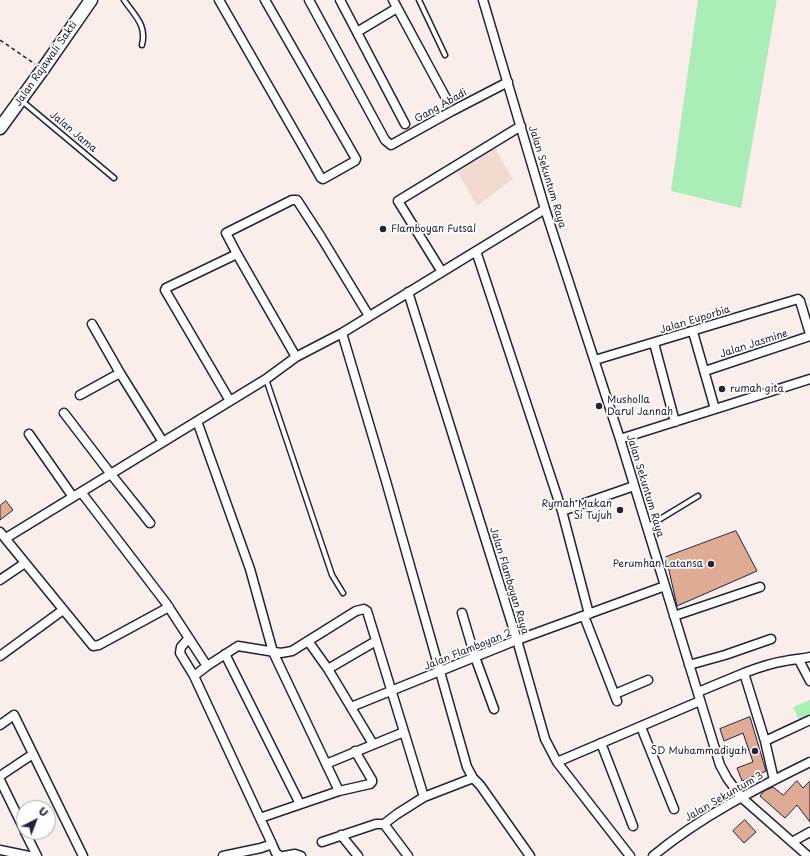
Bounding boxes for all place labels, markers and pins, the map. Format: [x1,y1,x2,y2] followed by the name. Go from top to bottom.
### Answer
[391,223,476,235] place label: Flamboyan Futsal
[378,224,388,234] marker: Flamboyan Futsal
[730,383,784,395] place label: rumah gita
[717,384,727,394] marker: rumah gita
[607,394,673,418] place label: Musholla Darul Jannah
[594,401,604,411] marker: Musholla Darul Jannah
[542,498,612,522] place label: Rymah Makan Si Tujuh
[615,505,625,515] marker: Rymah Makan Si Tujuh
[613,558,703,570] place label: Perumhan Latansa
[706,559,716,569] marker: Perumhan Latansa
[651,745,747,757] place label: SD Muhammadiyah
[750,746,760,756] marker: SD Muhammadiyah

